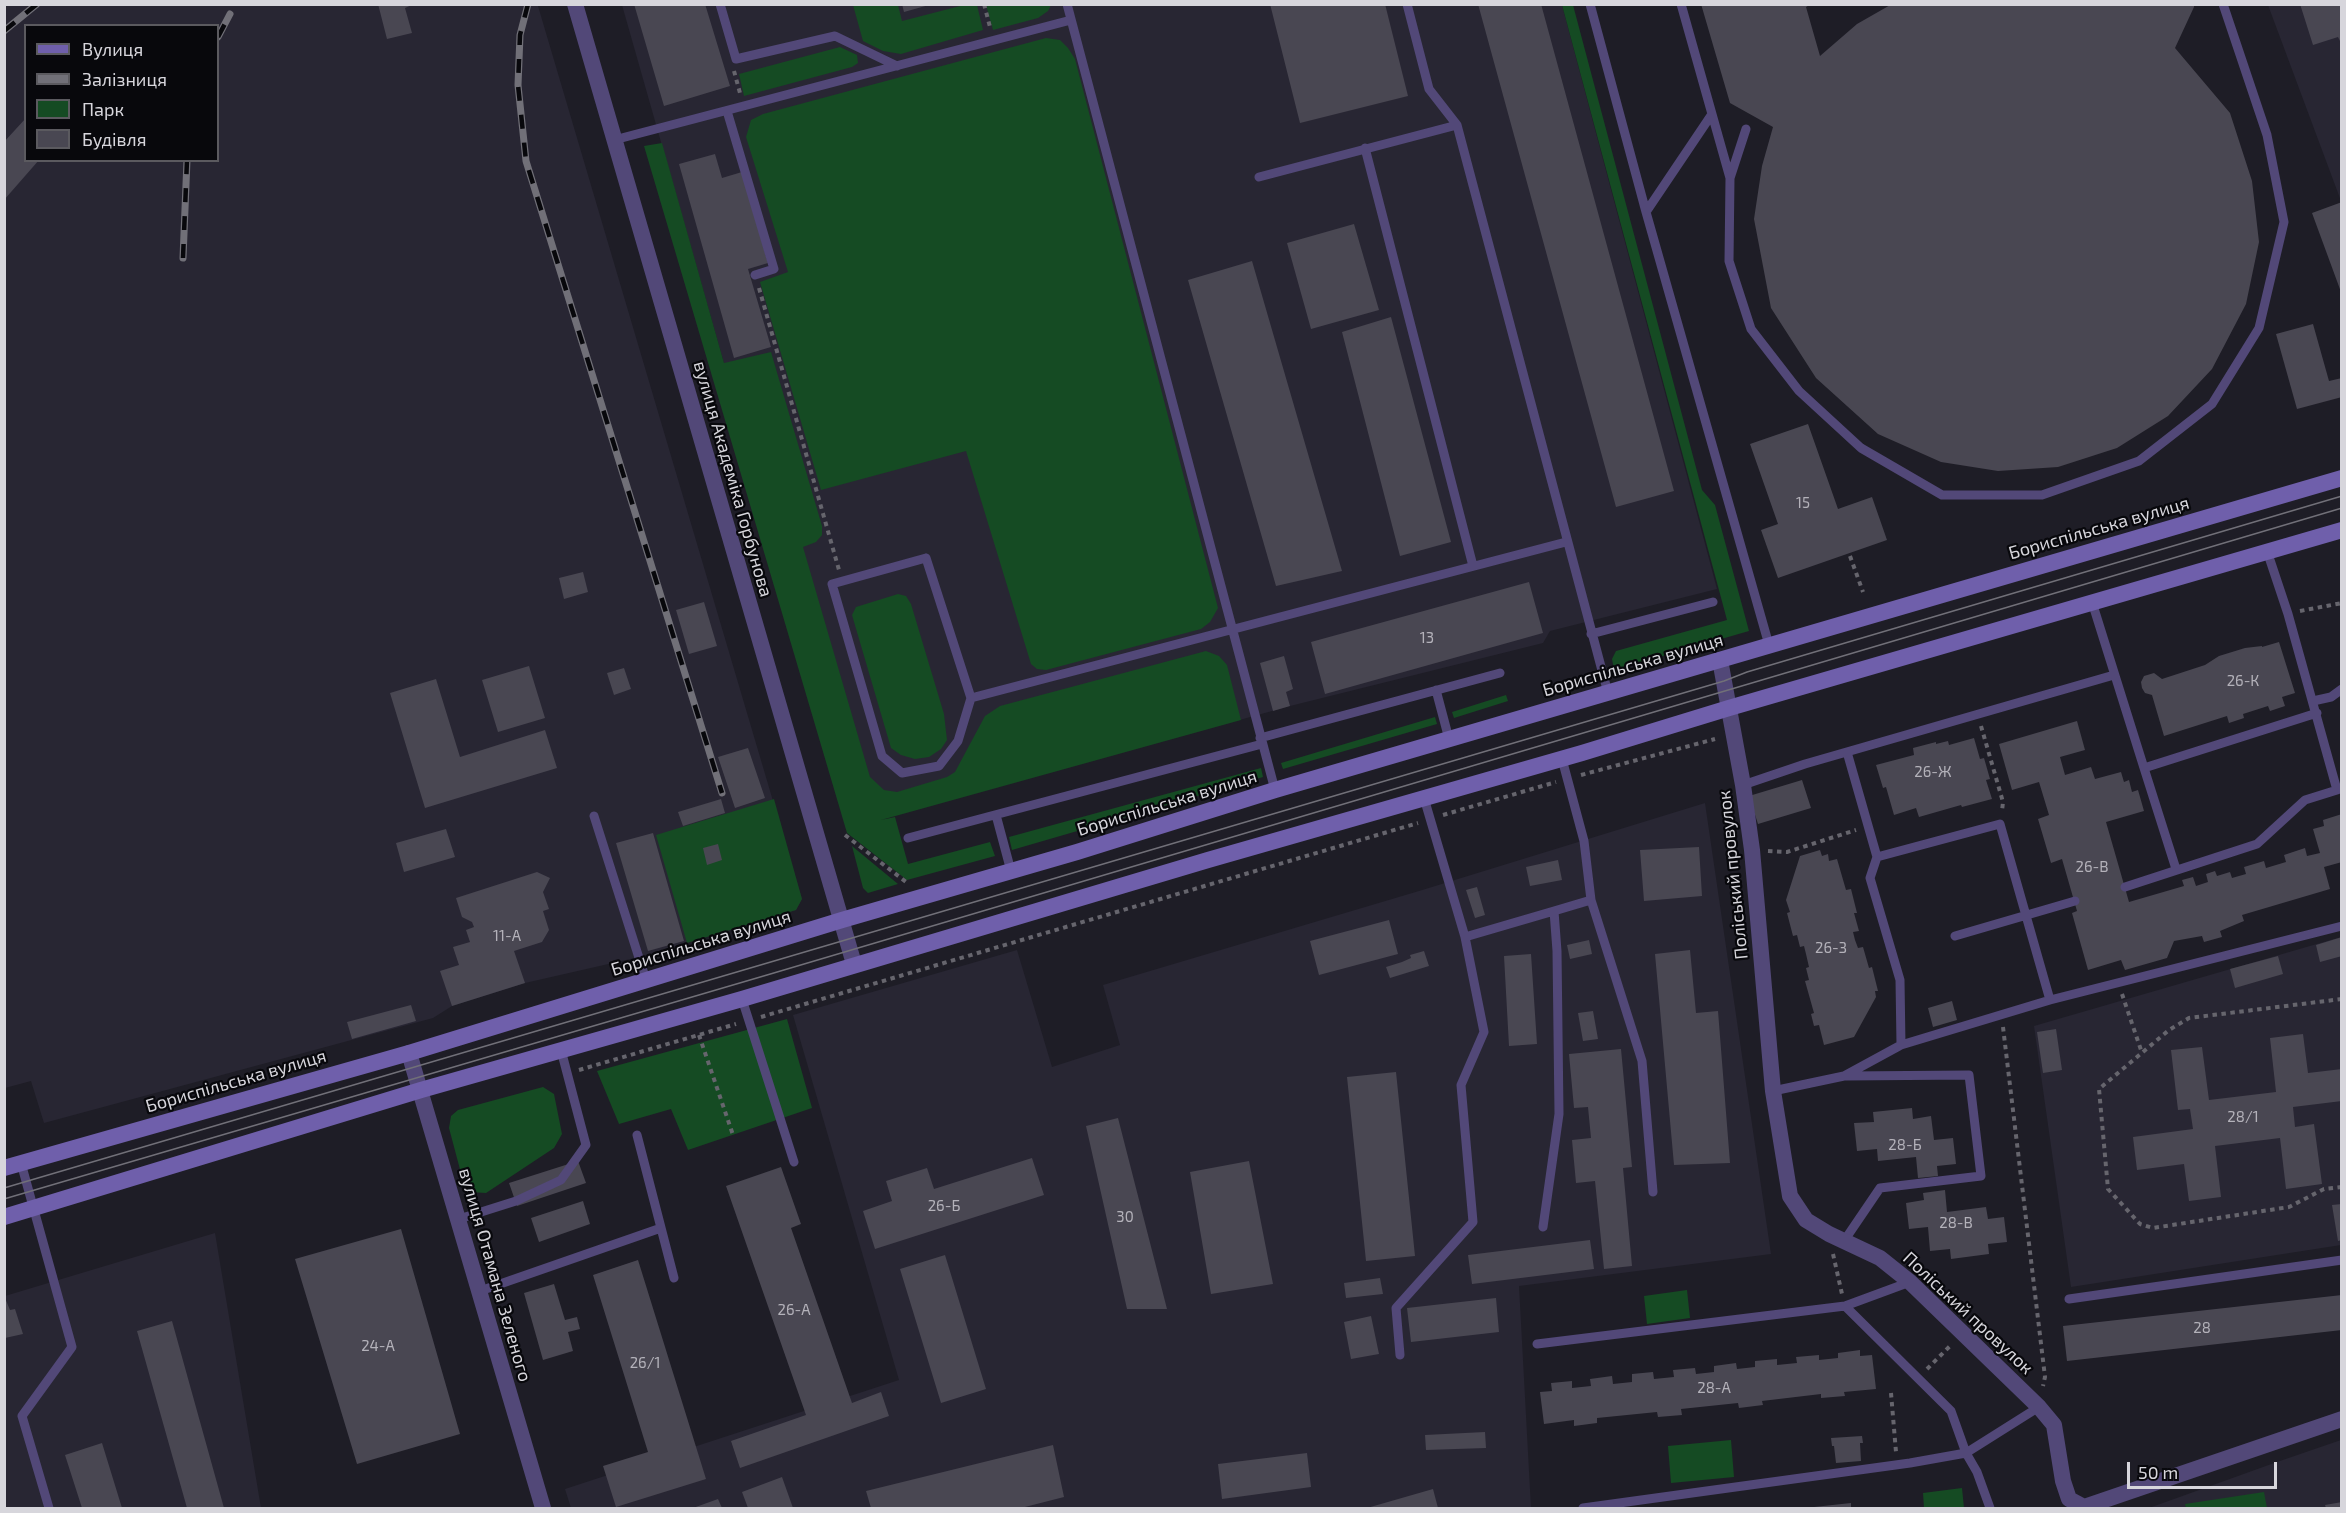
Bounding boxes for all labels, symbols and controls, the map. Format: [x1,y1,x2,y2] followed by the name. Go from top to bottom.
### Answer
[24,24,219,162] legend
[82,38,143,60] text: Вулиця
[82,68,167,90] text: Залізниця
[82,98,124,120] text: Парк
[82,128,146,150] text: Будівля
[689,359,777,599] street label: вулиця Академіка Горбунова
[2006,492,2192,564] street label: Бориспільська вулиця
[1796,494,1810,512] house number: 15
[1420,629,1434,647] house number: 13
[1540,629,1726,701] street label: Бориспільська вулиця
[2227,672,2259,690] house number: 26-К
[1914,763,1952,781] house number: 26-Ж
[1074,765,1260,841] street label: Бориспільська вулиця
[1713,789,1753,961] street label: Поліський провулок
[2075,858,2109,876] house number: 26-В
[608,905,794,981] street label: Бориспільська вулиця
[493,927,521,945] house number: 11-А
[1815,939,1847,957] house number: 26-З
[143,1045,329,1117] street label: Бориспільська вулиця
[2227,1108,2259,1126] house number: 28/1
[1888,1136,1922,1154] house number: 28-Б
[454,1166,536,1384] street label: вулиця Отамана Зеленого
[928,1197,960,1215] house number: 26-Б
[1116,1208,1134,1226] house number: 30
[1939,1214,1973,1232] house number: 28-В
[1899,1247,2037,1379] street label: Поліський провулок
[777,1301,811,1319] house number: 26-А
[2193,1319,2211,1337] house number: 28
[361,1337,395,1355] house number: 24-А
[630,1354,660,1372] house number: 26/1
[1697,1379,1731,1397] house number: 28-А
[2130,1450,2280,1488] scale bar
[2138,1461,2178,1483] text: 50 m

